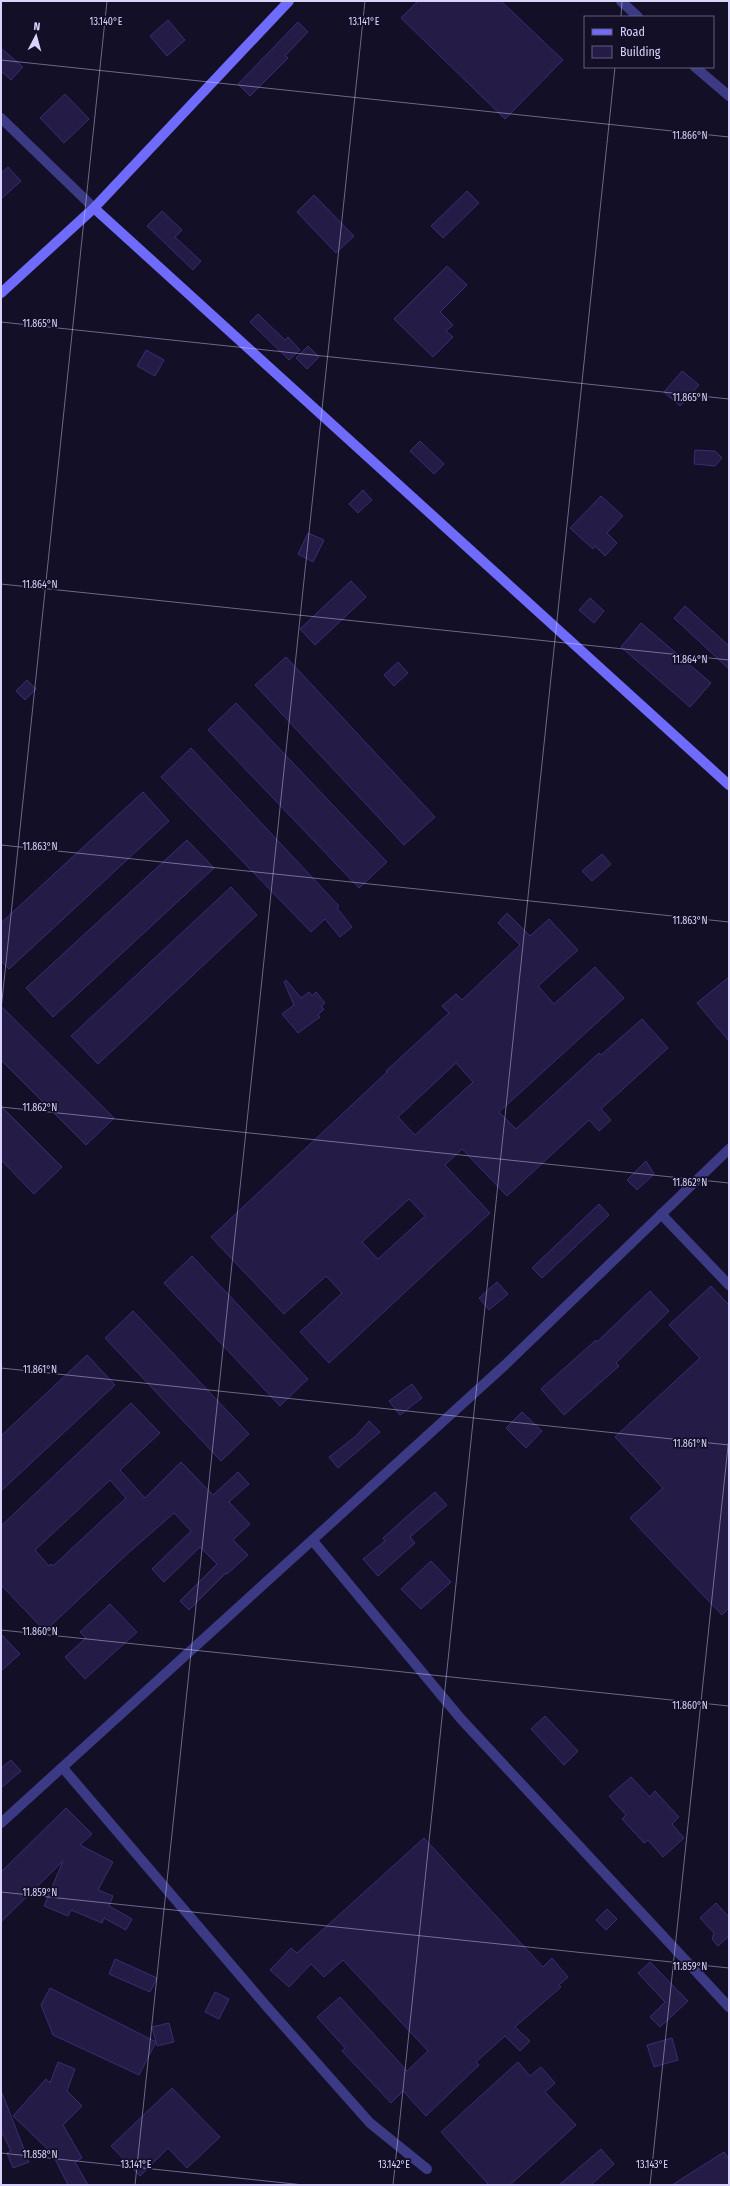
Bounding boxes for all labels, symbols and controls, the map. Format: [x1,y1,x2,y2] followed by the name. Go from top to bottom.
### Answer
[16,16,56,56] north arrow
[90,16,123,28] text: 13.140°E
[348,16,380,28] text: 13.141°E
[584,16,714,68] legend
[33,20,41,33] text: N
[620,25,645,39] text: Road
[620,45,661,59] text: Building
[672,130,708,142] text: 11.866°N
[23,318,57,330] text: 11.865°N
[673,392,707,404] text: 11.865°N
[22,579,58,591] text: 11.864°N
[672,654,708,666] text: 11.864°N
[23,841,57,853] text: 11.863°N
[673,915,707,927] text: 11.863°N
[23,1102,57,1114] text: 11.862°N
[673,1177,707,1189] text: 11.862°N
[23,1364,57,1376] text: 11.861°N
[673,1438,707,1450] text: 11.861°N
[22,1626,58,1638] text: 11.860°N
[672,1700,708,1712] text: 11.860°N
[23,1887,57,1899] text: 11.859°N
[673,1961,707,1973] text: 11.859°N
[22,2149,58,2161] text: 11.858°N
[120,2159,152,2171] text: 13.141°E
[378,2159,410,2171] text: 13.142°E
[636,2159,668,2171] text: 13.143°E

